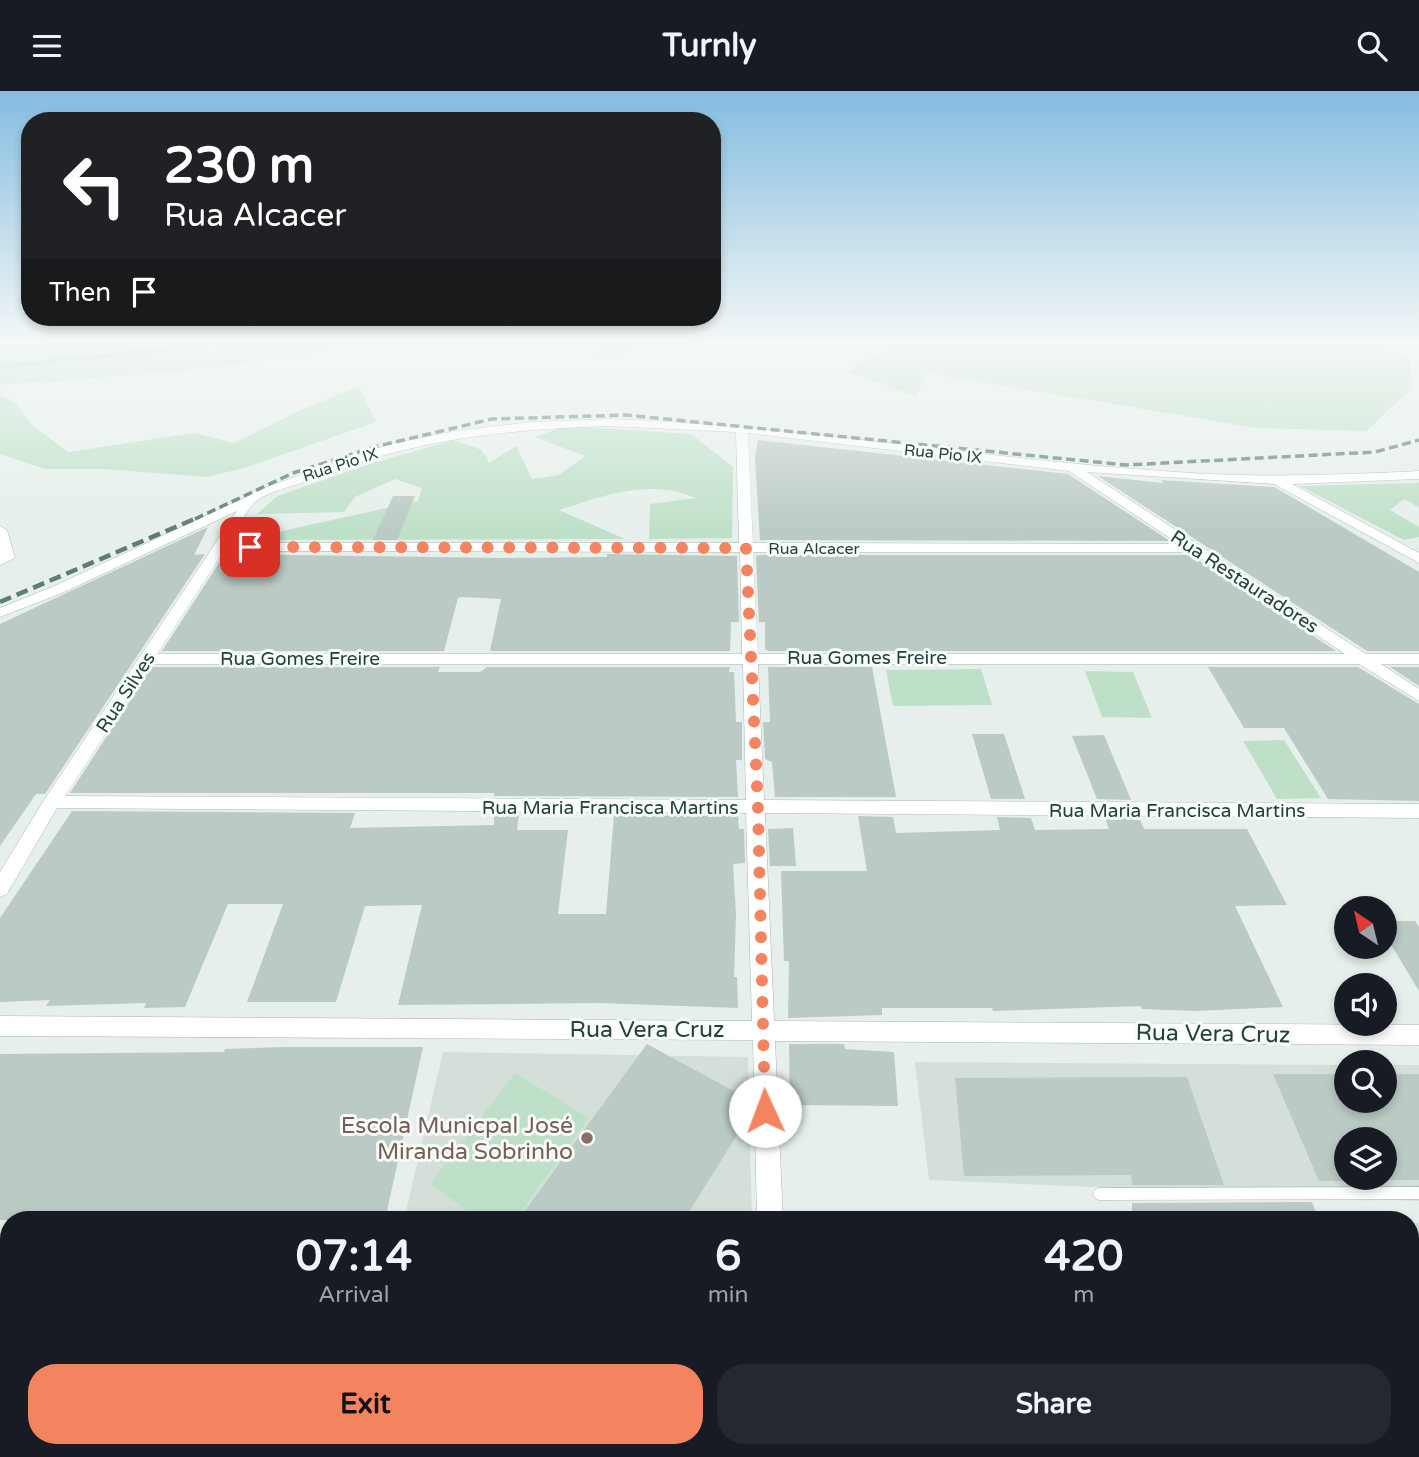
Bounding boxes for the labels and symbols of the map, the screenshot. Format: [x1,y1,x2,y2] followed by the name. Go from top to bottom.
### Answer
[903,440,983,468] street label: Rua Pio IX
[300,443,381,487] street label: Rua Pio IX
[220,517,280,577] pin
[1166,526,1323,638] street label: Rua Restauradores
[768,539,861,559] street label: Rua Alcacer
[787,647,947,669] street label: Rua Gomes Freire
[92,648,160,737] street label: Rua Silves
[220,648,380,670] street label: Rua Gomes Freire
[482,797,738,819] street label: Rua Maria Francisca Martins
[1049,800,1305,822] street label: Rua Maria Francisca Martins
[1334,896,1396,959] north arrow
[570,1016,724,1044] street label: Rua Vera Cruz
[1135,1019,1291,1049] street label: Rua Vera Cruz
[728,1074,802,1148] position arrow
[341,1112,573,1166] place label: Escola Municpal José Miranda Sobrinho
[579,1130,595,1146] marker: Escola Municpal José Miranda Sobrinho

